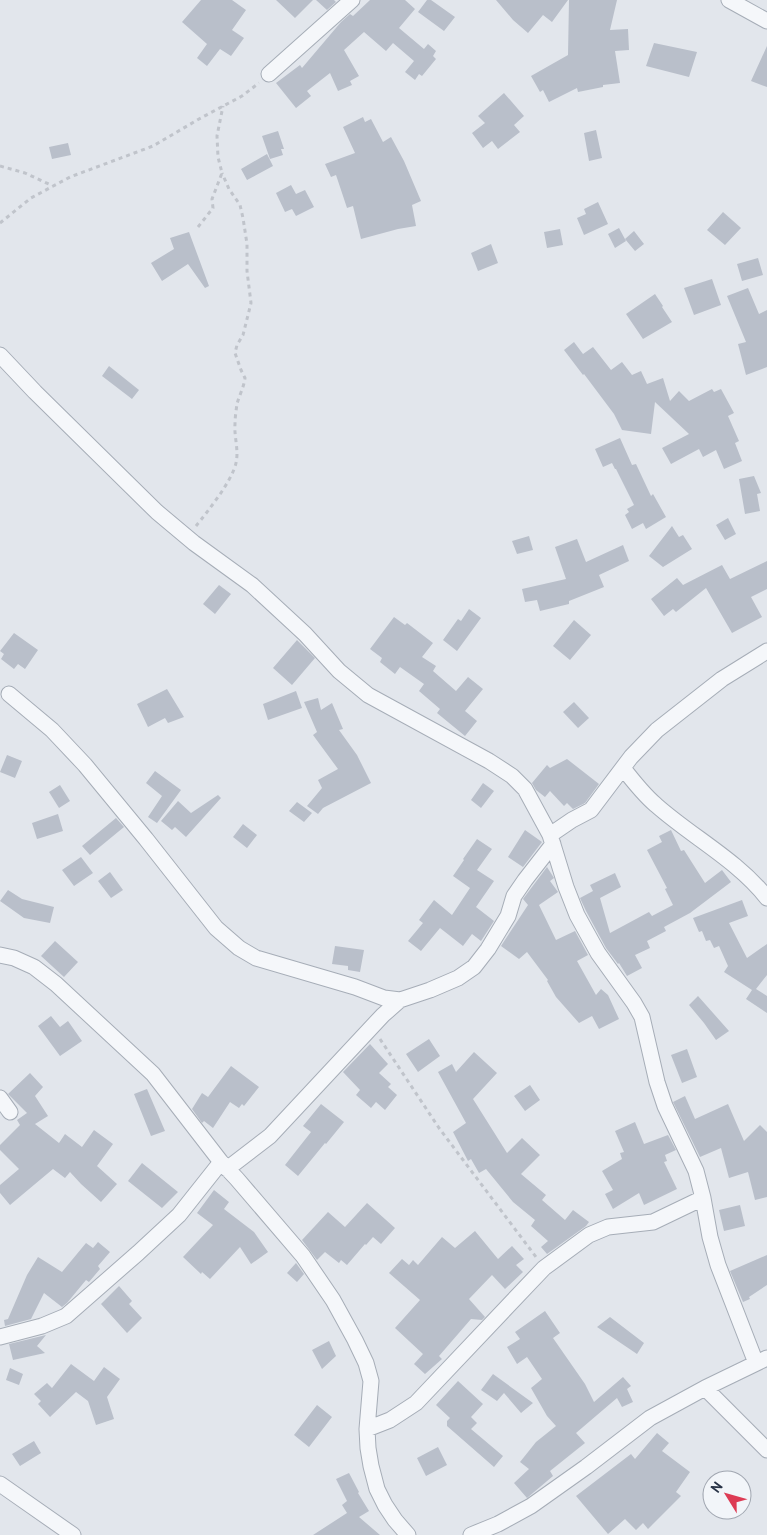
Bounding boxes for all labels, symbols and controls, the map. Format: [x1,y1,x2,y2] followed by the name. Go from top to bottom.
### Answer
[702,1470,752,1520] north arrow
[707,1478,727,1496] text: N

